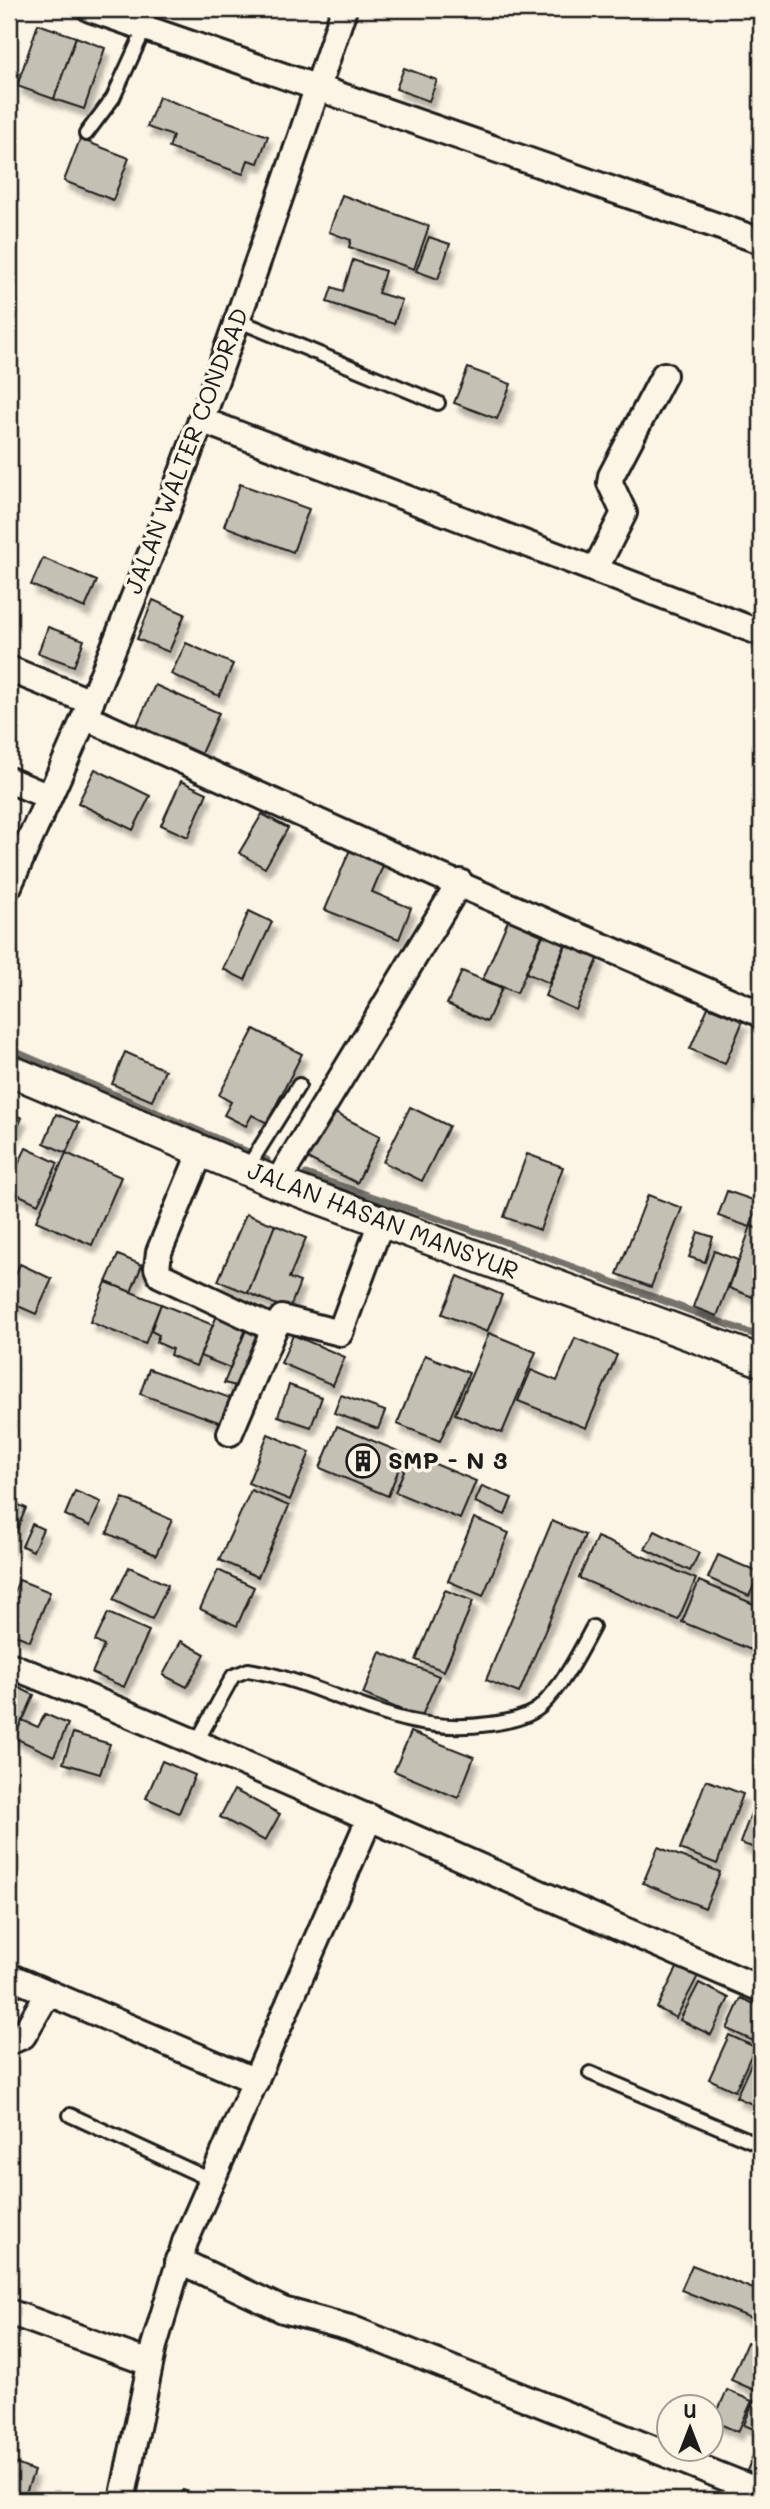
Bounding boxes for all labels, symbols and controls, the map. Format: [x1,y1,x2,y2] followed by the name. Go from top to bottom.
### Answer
[117,303,254,598] street label: JALAN WALTER CONDRAD
[244,1154,523,1286] street label: JALAN HASAN MANSYUR
[344,1442,382,1480] building icon: SMP - N 3
[388,1444,508,1475] place label: SMP - N 3
[654,2394,724,2464] north arrow
[683,2398,697,2423] text: U

